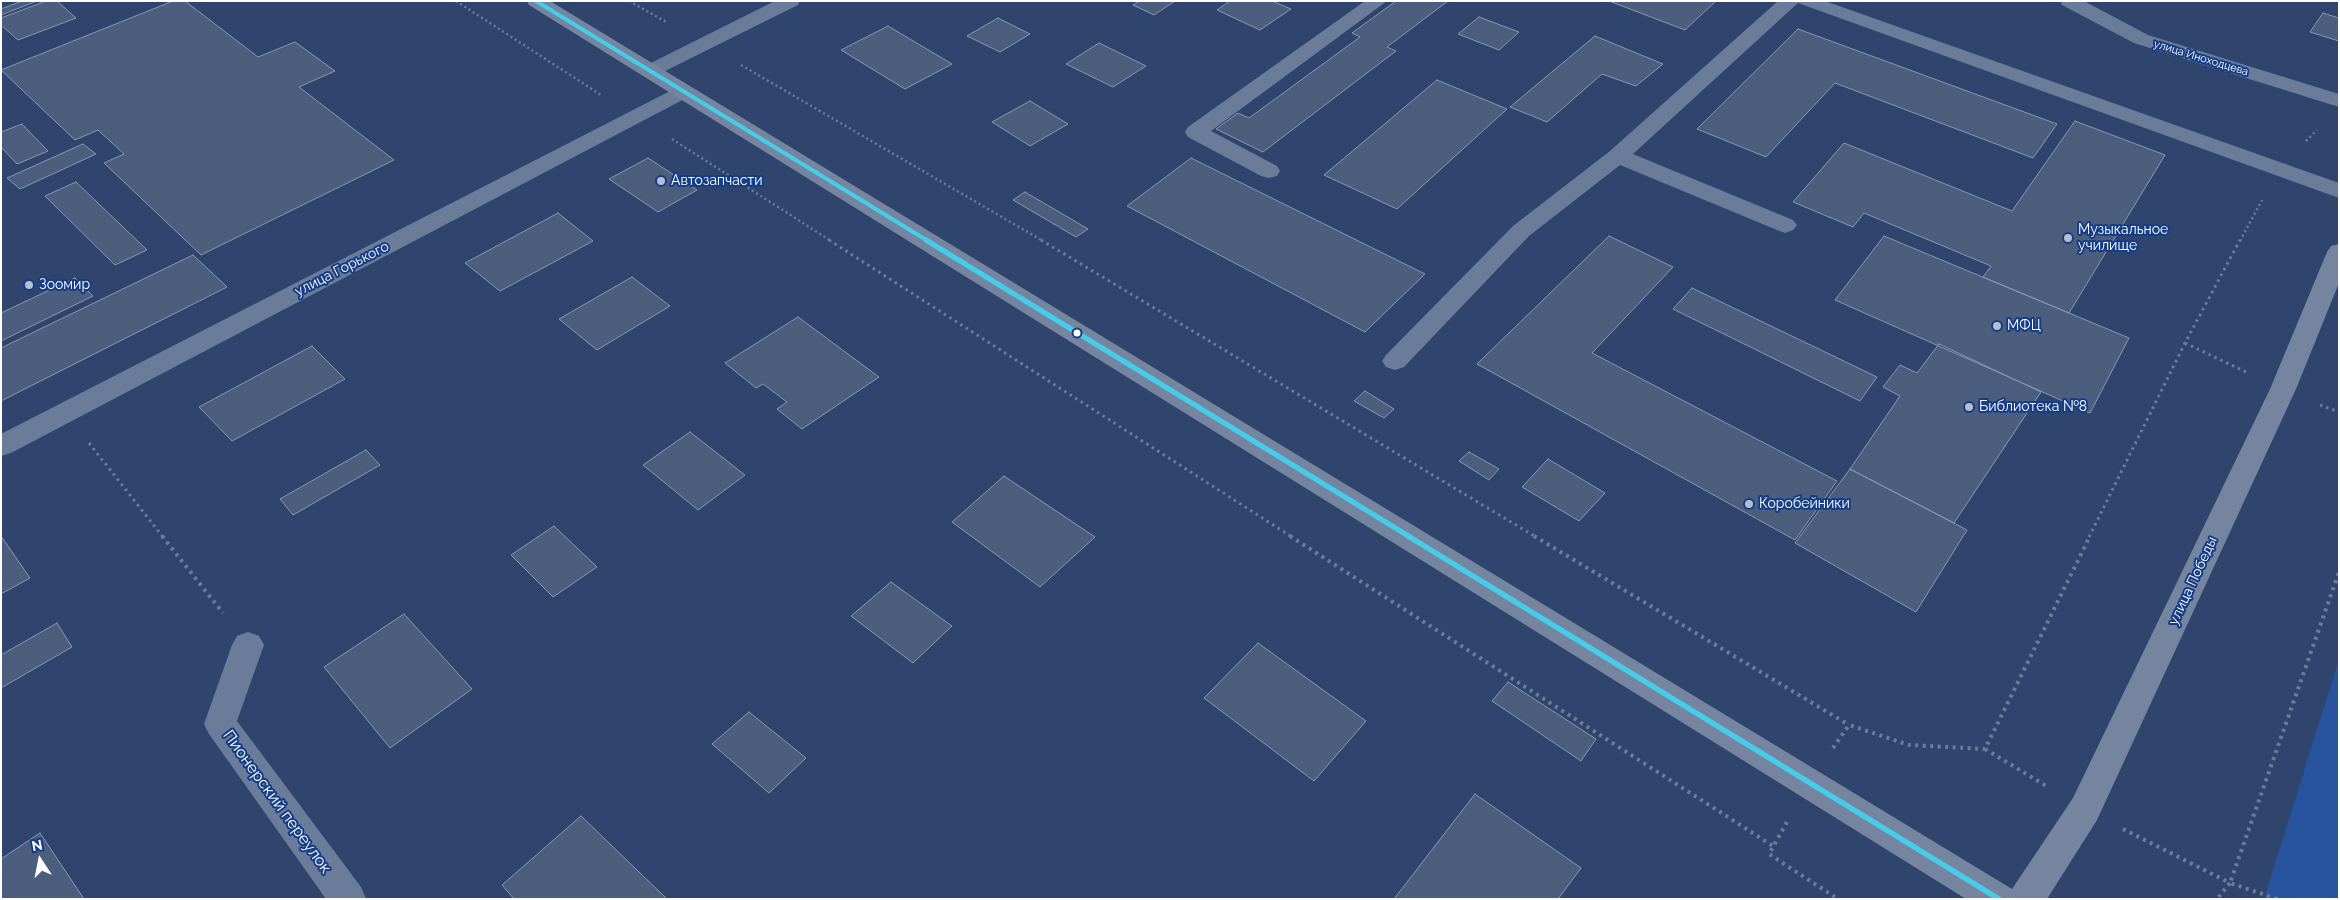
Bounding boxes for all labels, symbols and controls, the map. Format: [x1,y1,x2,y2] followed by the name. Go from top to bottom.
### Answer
[2152,37,2250,79] street label: улица Иноходцева
[671,173,763,189] place label: Автозапчасти
[655,175,667,187] marker: Автозапчасти
[2078,222,2168,254] place label: Музыкальное училище
[2062,232,2074,244] marker: Музыкальное училище
[292,238,392,300] street label: улица Горького
[39,277,90,293] place label: Зоомир
[23,279,35,291] marker: Зоомир
[2007,318,2041,334] place label: МФЦ
[1991,320,2003,332] marker: МФЦ
[1072,328,1082,338] unlabelled marker
[1979,399,2087,415] place label: Библиотека №8
[1963,401,1975,413] marker: Библиотека №8
[1759,496,1850,512] place label: Коробейники
[1743,498,1755,510] marker: Коробейники
[2165,534,2221,628] street label: улица Победы
[219,727,335,877] street label: Пионерский переулок
[15,835,65,885] north arrow
[30,836,44,854] text: N

